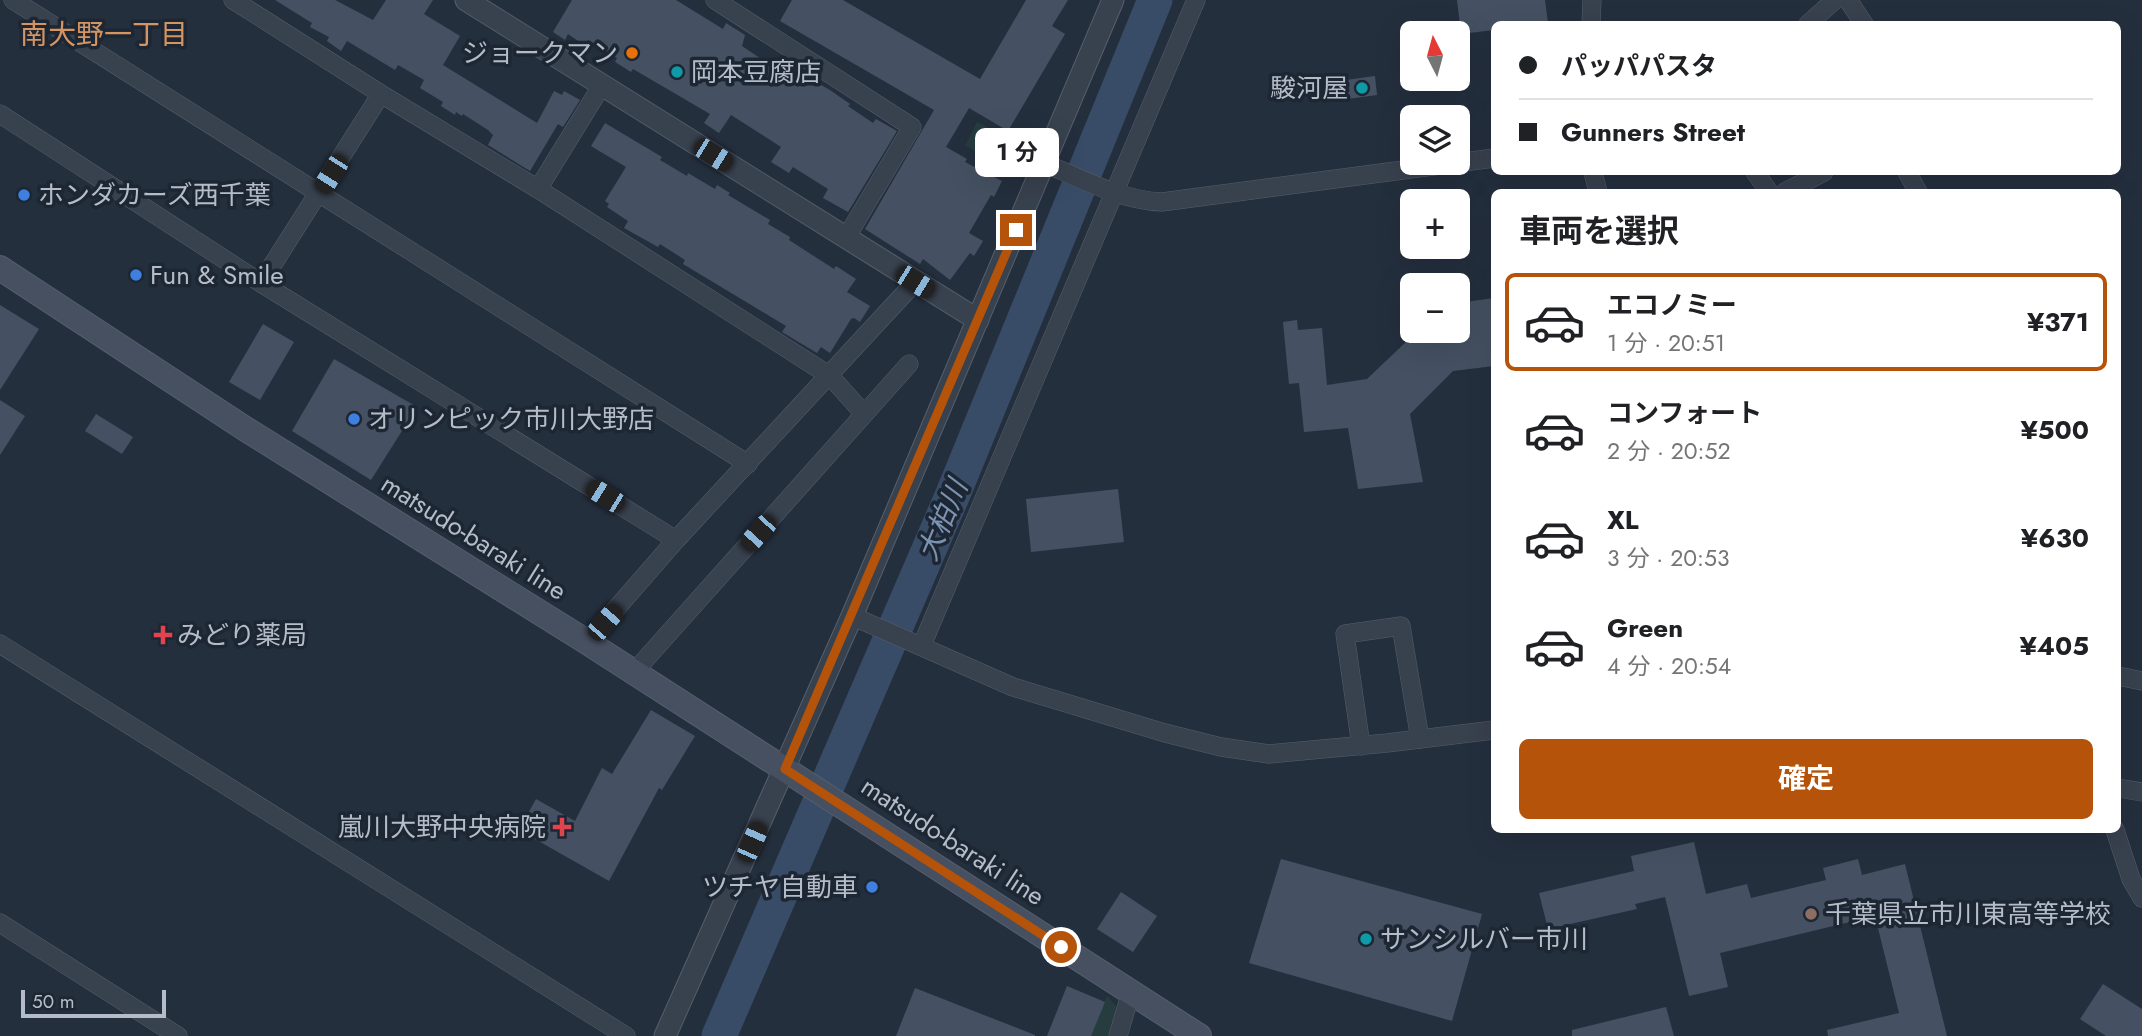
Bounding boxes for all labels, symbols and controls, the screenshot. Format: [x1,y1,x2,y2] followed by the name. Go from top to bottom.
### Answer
[20,14,188,55] district label: 南大野一丁目
[1400,21,1470,91] north arrow
[1400,21,1470,343] map controls
[462,34,618,72] place label: ジョークマン
[624,45,640,61] marker: ジョークマン
[1561,47,1717,85] text: パッパパスタ
[691,53,821,91] place label: 岡本豆腐店
[669,64,685,80] marker: 岡本豆腐店
[1270,69,1348,107] place label: 駿河屋
[1354,80,1370,96] marker: 駿河屋
[1400,105,1470,175] button: layers
[1561,113,1745,151] text: Gunners Street
[974,128,1058,177] callout: 1 分
[690,135,737,175] car
[996,135,1038,169] text: 1 分
[311,151,352,197] car
[38,176,271,214] place label: ホンダカーズ西千葉
[16,187,32,203] marker: ホンダカーズ西千葉
[1400,189,1470,259] button: +
[1519,208,1679,254] text: 車両を選択
[1000,214,1032,246] route end
[150,256,284,294] place label: Fun & Smile
[892,262,939,302] car
[128,267,144,283] marker: Fun & Smile
[1400,273,1470,343] button: −
[1607,286,1737,324] text: エコノミー
[1523,291,1586,354] icon: car
[2027,303,2089,341] text: ¥371
[1607,326,1725,360] text: 1 分 · 20:51
[1607,394,1762,432] text: コンフォート
[1523,399,1586,462] icon: car
[368,400,654,438] place label: オリンピック市川大野店
[346,411,362,427] marker: オリンピック市川大野店
[2020,411,2089,449] text: ¥500
[1607,434,1731,468] text: 2 分 · 20:52
[374,465,574,609] street label: matsudo-baraki line
[907,471,979,567] water label: 大柏川
[582,476,629,516] car
[1607,501,1639,539] text: XL
[1523,507,1586,570] icon: car
[737,510,780,556] car
[2021,519,2089,557] text: ¥630
[1607,541,1729,575] text: 3 分 · 20:53
[584,599,627,645] car
[1607,609,1683,647] text: Green
[1523,615,1586,678] icon: car
[177,616,307,654] place label: みどり薬局
[155,627,171,643] marker: みどり薬局
[2019,627,2089,665] text: ¥405
[1607,649,1731,683] text: 4 分 · 20:54
[1519,739,2093,819] button: 確定
[854,767,1052,915] street label: matsudo-baraki line
[338,808,546,846] place label: 嵐川大野中央病院
[552,817,572,837] marker: 嵐川大野中央病院
[734,819,771,865] car
[702,868,858,906] place label: ツチヤ自動車
[864,879,880,895] marker: ツチヤ自動車
[1825,895,2111,933] place label: 千葉県立市川東高等学校
[1803,906,1819,922] marker: 千葉県立市川東高等学校
[1380,920,1588,958] place label: サンシルバー市川
[1045,931,1077,963] route start
[1358,931,1374,947] marker: サンシルバー市川
[21,987,166,1019] scale bar
[32,988,75,1015] text: 50 m

